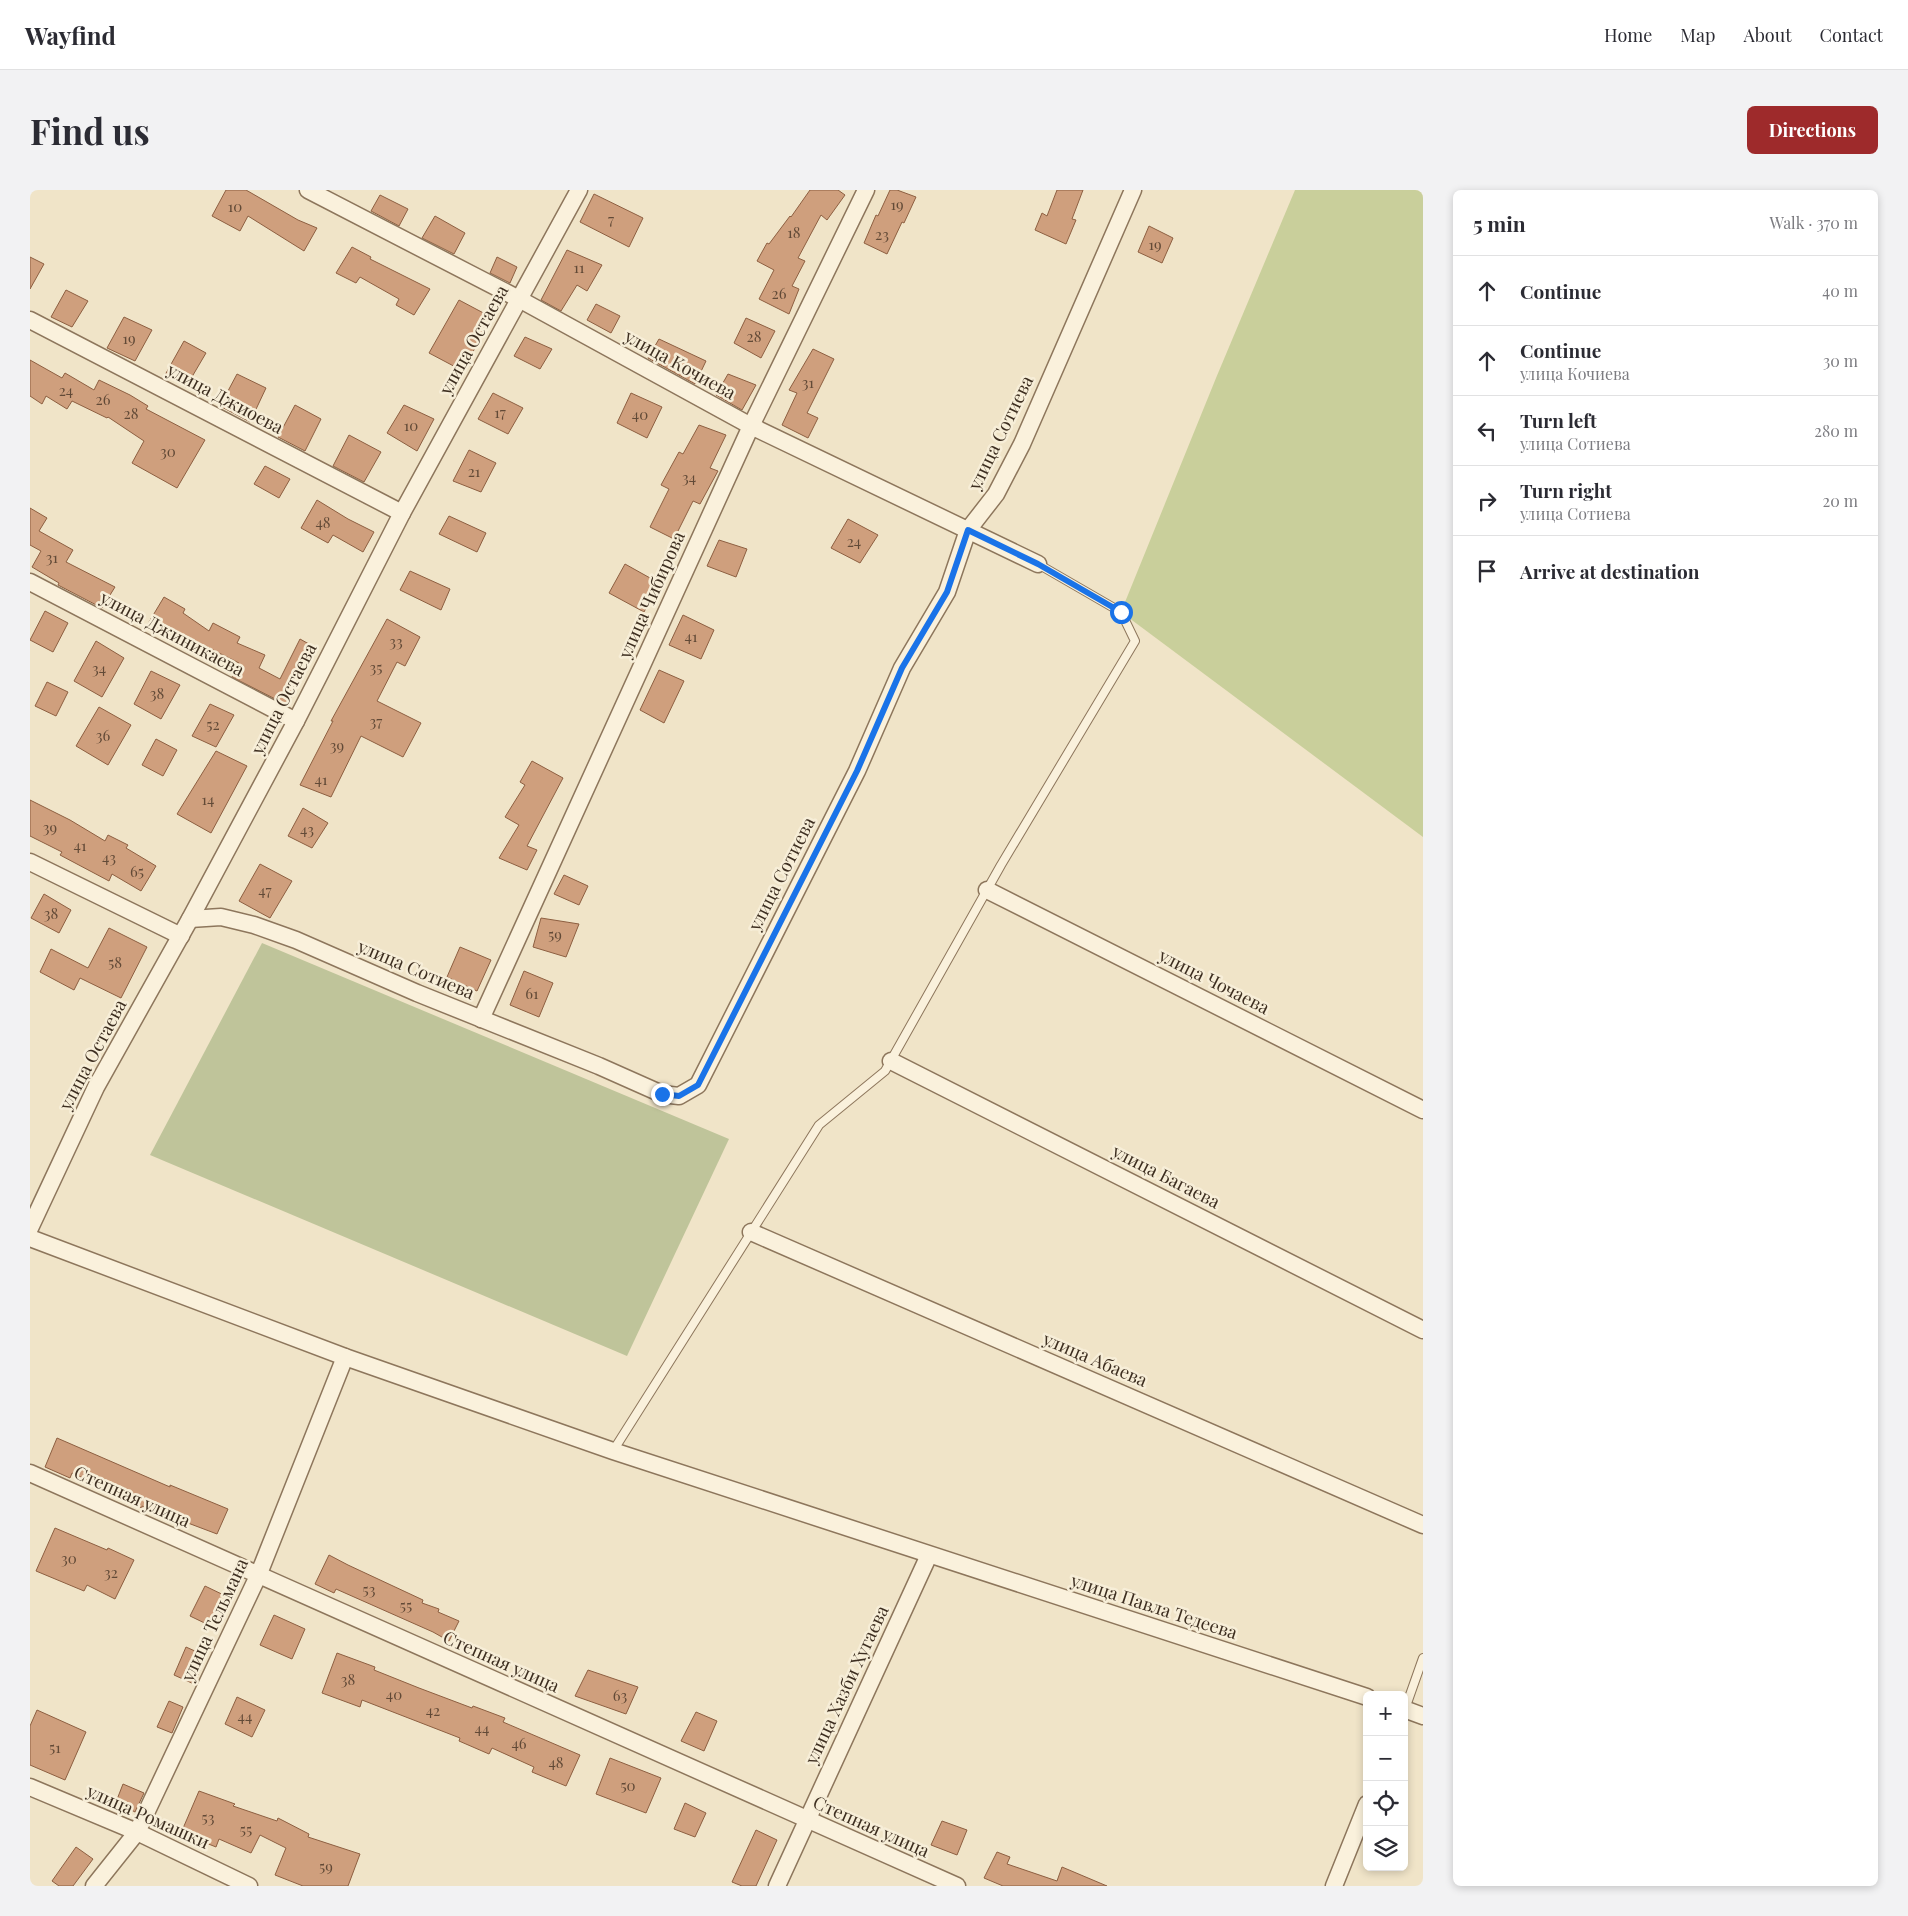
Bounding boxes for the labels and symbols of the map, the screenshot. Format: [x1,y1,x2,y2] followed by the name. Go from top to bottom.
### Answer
[890,194,904,214] house number: 19
[228,196,242,216] house number: 10
[608,209,614,229] house number: 7
[787,222,801,242] house number: 18
[875,224,889,244] house number: 23
[1148,234,1162,254] house number: 19
[573,257,585,277] house number: 11
[433,280,513,400] street label: улица Остаева
[772,283,787,303] house number: 26
[620,323,740,405] street label: улица Кочиева
[747,326,762,346] house number: 28
[122,328,136,348] house number: 19
[162,357,288,439] street label: улица Джиоева
[962,371,1038,495] street label: улица Сотиева
[802,372,815,392] house number: 31
[59,380,73,400] house number: 24
[96,389,111,409] house number: 26
[494,402,506,422] house number: 17
[124,403,139,423] house number: 28
[632,404,648,424] house number: 40
[404,415,418,435] house number: 10
[160,441,176,461] house number: 30
[468,461,481,481] house number: 21
[682,467,696,487] house number: 34
[315,512,331,532] house number: 48
[612,527,690,663] street label: улица Чибирова
[847,531,861,551] house number: 24
[46,547,59,567] house number: 31
[95,584,249,681] street label: улица Джиникаева
[1110,601,1133,624] route start
[685,626,698,646] house number: 41
[389,631,403,651] house number: 33
[244,639,322,759] street label: улица Остаева
[370,657,383,677] house number: 35
[92,658,106,678] house number: 34
[150,683,164,703] house number: 38
[370,711,382,731] house number: 37
[206,714,220,734] house number: 52
[96,725,110,745] house number: 36
[330,735,344,755] house number: 39
[315,769,328,789] house number: 41
[202,789,214,809] house number: 14
[742,813,820,935] street label: улица Сотиева
[43,817,57,837] house number: 39
[300,819,314,839] house number: 43
[74,835,87,855] house number: 41
[102,847,116,867] house number: 43
[130,861,144,881] house number: 65
[258,880,272,900] house number: 47
[44,903,58,923] house number: 38
[548,924,562,944] house number: 59
[353,933,478,1004] street label: улица Сотиева
[1154,942,1274,1019] street label: улица Чочаева
[108,952,122,972] house number: 58
[525,983,539,1003] house number: 61
[52,995,131,1115] street label: улица Остаева
[651,1083,674,1106] route end
[1108,1138,1225,1214] street label: улица Багаева
[1039,1326,1151,1392] street label: улица Абаева
[70,1460,194,1533] street label: Степная улица
[61,1548,77,1568] house number: 30
[175,1554,253,1686] street label: улица Тельмана
[104,1562,118,1582] house number: 32
[1067,1567,1241,1644] street label: улица Павла Тедеева
[363,1579,376,1599] house number: 53
[400,1595,412,1615] house number: 55
[798,1601,893,1769] street label: улица Хазби Хугаева
[439,1625,563,1698] street label: Степная улица
[341,1669,355,1689] house number: 38
[386,1684,402,1704] house number: 40
[613,1685,627,1705] house number: 63
[426,1700,440,1720] house number: 42
[238,1706,252,1726] house number: 44
[475,1718,489,1738] house number: 44
[511,1733,527,1753] house number: 46
[49,1737,61,1757] house number: 51
[548,1752,564,1772] house number: 48
[620,1775,636,1795] house number: 50
[82,1778,213,1854] street label: улица Ромашки
[809,1790,933,1863] street label: Степная улица
[202,1807,215,1827] house number: 53
[240,1819,252,1839] house number: 55
[319,1856,333,1876] house number: 59

